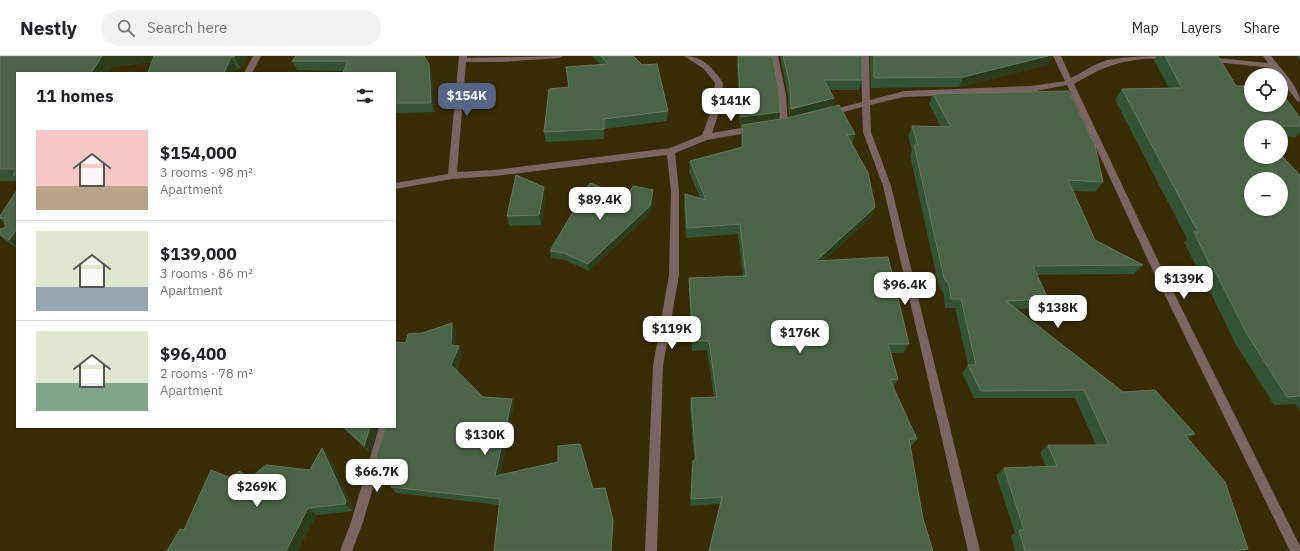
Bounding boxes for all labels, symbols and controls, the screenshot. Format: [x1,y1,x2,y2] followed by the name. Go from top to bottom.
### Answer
[101,10,381,46] search box
[20,16,77,40] text: Nestly
[115,17,137,39] icon: search
[147,18,227,37] text: Search here
[1132,19,1159,37] text: Map
[1181,19,1222,37] text: Layers
[1244,19,1280,37] text: Share
[1244,68,1288,216] map controls
[1244,68,1288,112] button: locate
[439,83,495,117] pin: $154K
[36,85,113,107] text: 11 homes
[354,85,376,107] icon: filters
[447,87,487,104] text: $154K
[703,88,759,122] pin: $141K
[711,92,751,109] text: $141K
[1244,120,1288,164] button: +
[160,142,237,164] text: $154,000
[68,146,116,194] icon: home
[160,164,253,181] text: 3 rooms · 98 m²
[1244,172,1288,216] button: −
[160,181,223,198] text: Apartment
[567,187,633,221] pin: $89.4K
[578,191,622,208] text: $89.4K
[160,243,237,265] text: $139,000
[68,247,116,295] icon: home
[160,265,253,282] text: 3 rooms · 86 m²
[1156,266,1212,300] pin: $139K
[1164,270,1204,287] text: $139K
[872,272,938,306] pin: $96.4K
[883,276,927,293] text: $96.4K
[160,282,223,299] text: Apartment
[1030,295,1086,329] pin: $138K
[1038,299,1078,316] text: $138K
[644,316,700,350] pin: $119K
[652,320,692,337] text: $119K
[772,320,828,354] pin: $176K
[780,324,820,341] text: $176K
[160,343,227,365] text: $96,400
[68,347,116,395] icon: home
[160,365,253,382] text: 2 rooms · 78 m²
[160,382,223,399] text: Apartment
[457,422,513,456] pin: $130K
[465,426,505,443] text: $130K
[344,459,410,493] pin: $66.7K
[355,463,399,480] text: $66.7K
[229,474,285,508] pin: $269K
[237,478,277,495] text: $269K

